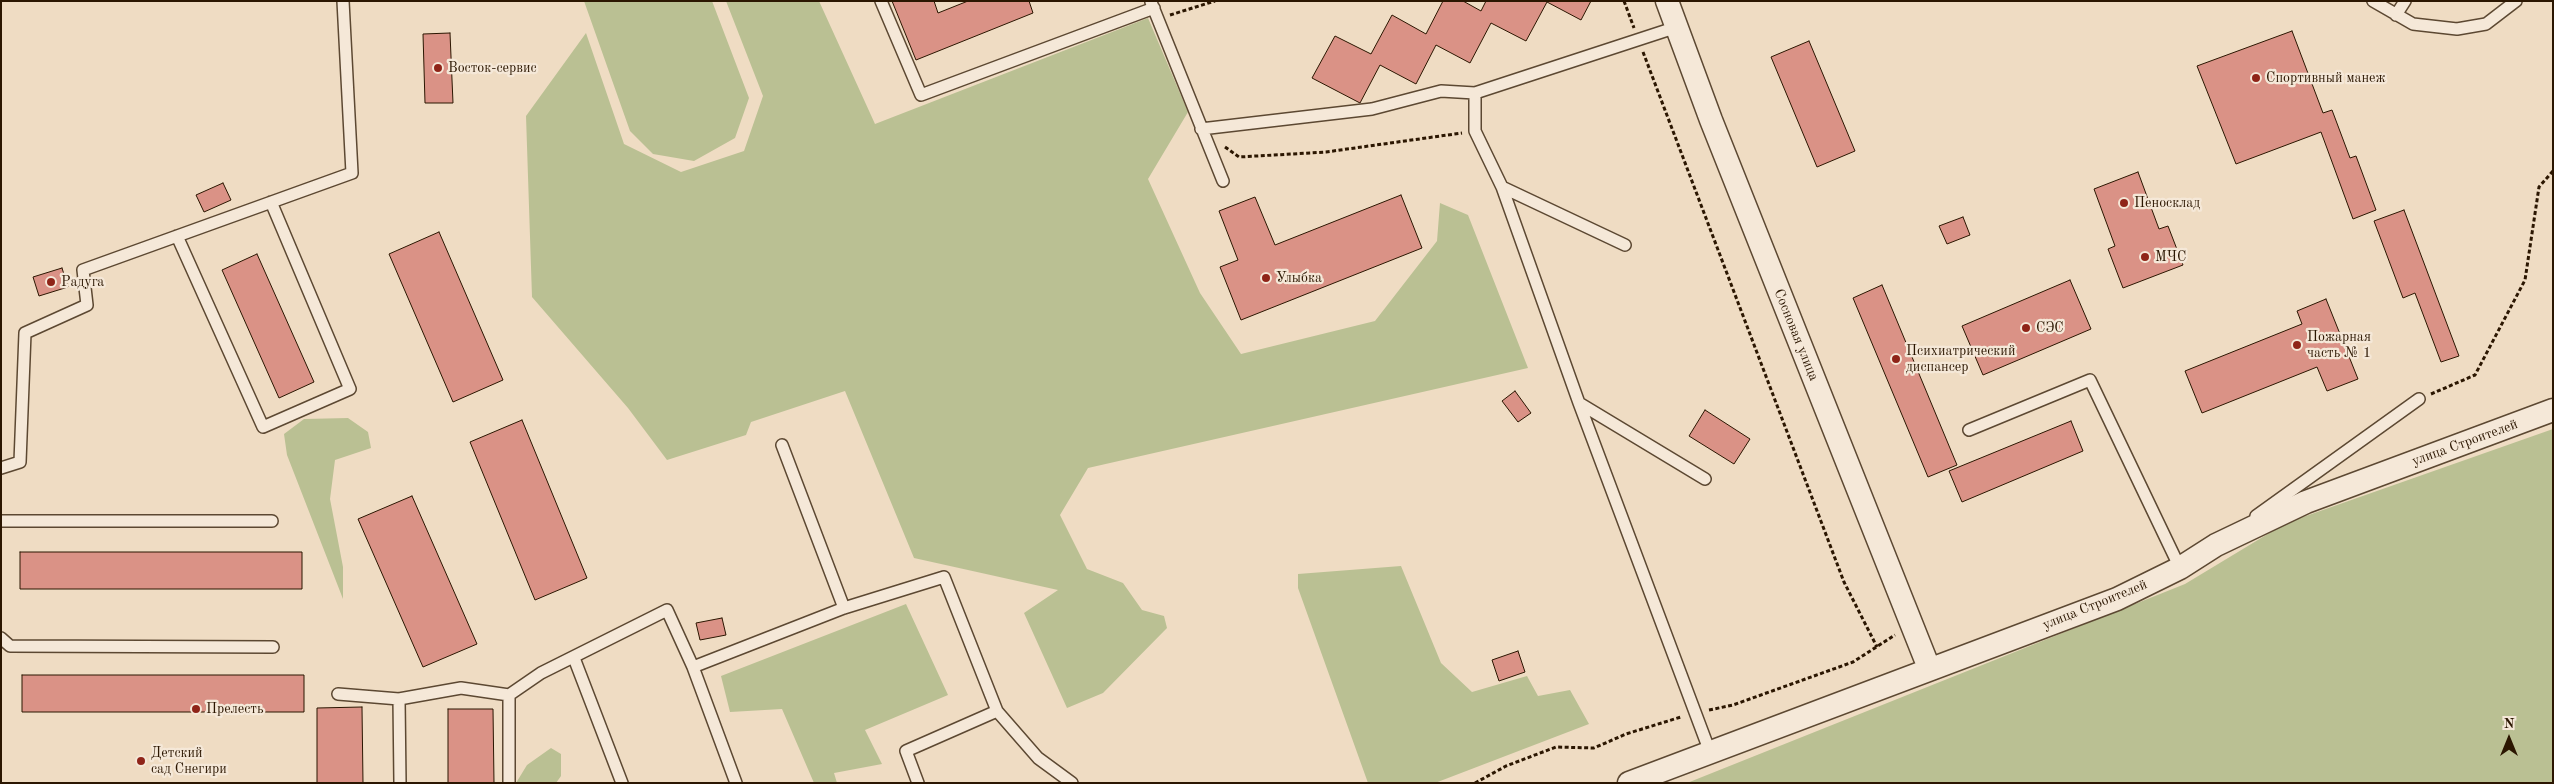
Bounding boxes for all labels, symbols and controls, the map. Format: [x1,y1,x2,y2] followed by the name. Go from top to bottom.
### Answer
[448,60,537,76] place label: Восток-сервис
[432,62,444,74] marker: Восток-сервис
[2266,70,2386,86] place label: Спортивный манеж
[2250,72,2262,84] marker: Спортивный манеж
[2134,195,2200,211] place label: Пеносклад
[2118,197,2130,209] marker: Пеносклад
[2155,249,2186,265] place label: МЧС
[2139,251,2151,263] marker: МЧС
[1276,270,1322,286] place label: Улыбка
[1260,272,1272,284] marker: Улыбка
[61,274,104,290] place label: Радуга
[45,276,57,288] marker: Радуга
[1770,287,1822,383] street label: Сосновая улица
[2036,320,2064,336] place label: СЭС
[2020,322,2032,334] marker: СЭС
[2307,329,2371,362] place label: Пожарная часть № 1
[2291,339,2303,351] marker: Пожарная часть № 1
[1906,343,2015,376] place label: Психиатрический диспансер
[1890,353,1902,365] marker: Психиатрический диспансер
[2410,416,2520,470] street label: улица Строителей
[2040,576,2150,634] street label: улица Строителей
[206,701,263,717] place label: Прелесть
[190,703,202,715] marker: Прелесть
[2484,714,2534,764] north arrow
[2504,717,2514,731] text: N
[151,745,227,778] place label: Детский сад Снегири
[135,755,147,767] marker: Детский сад Снегири

